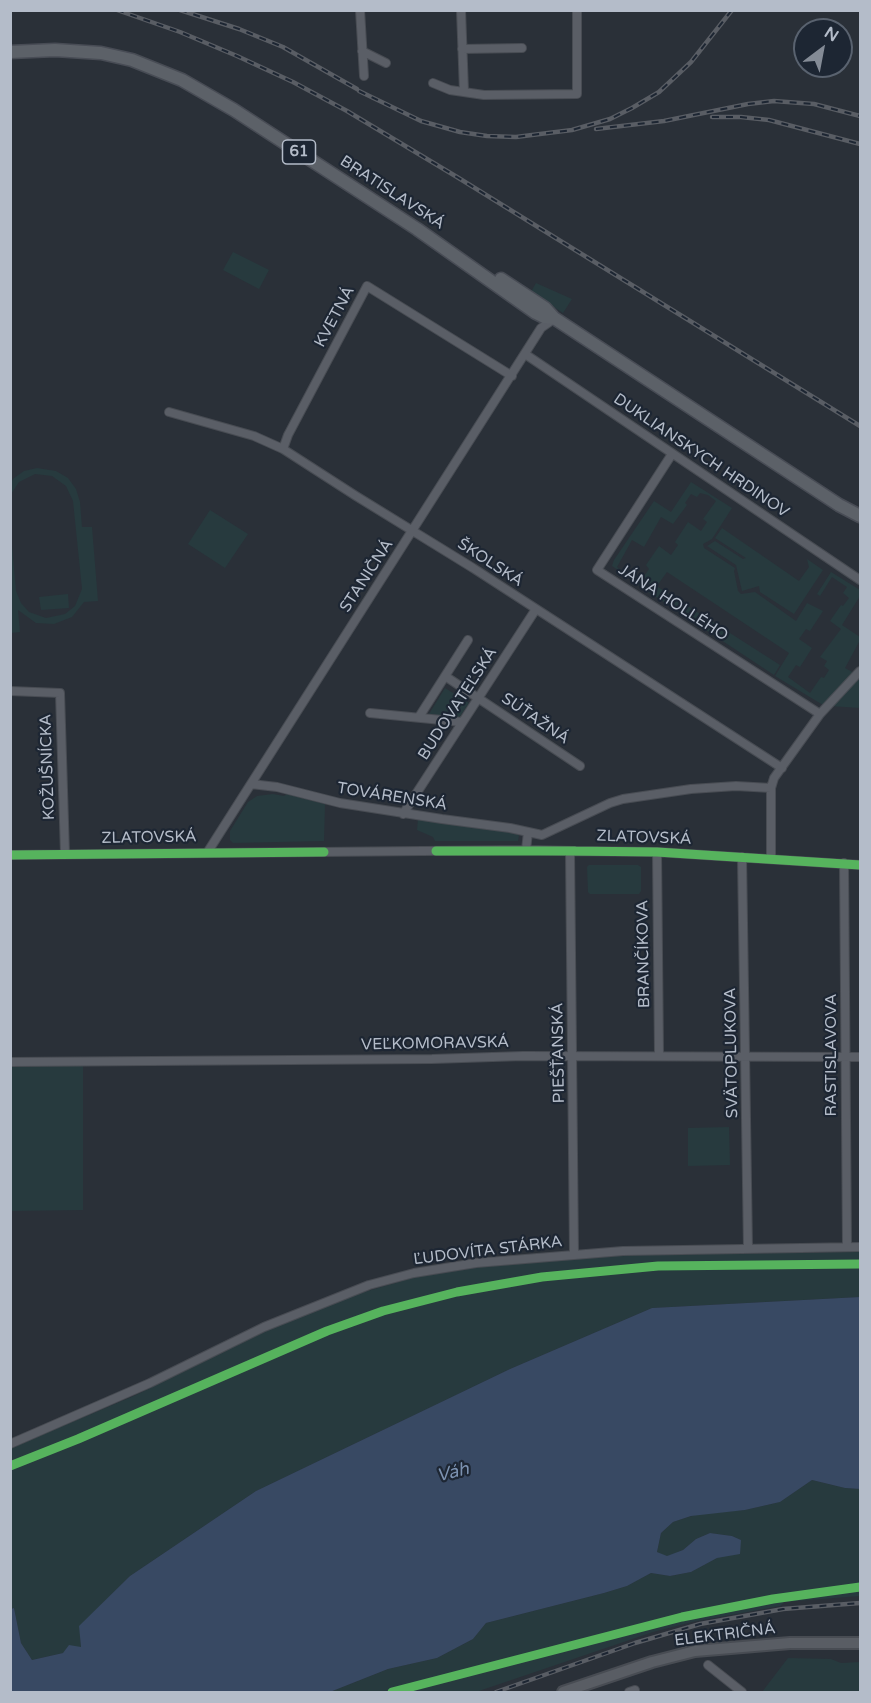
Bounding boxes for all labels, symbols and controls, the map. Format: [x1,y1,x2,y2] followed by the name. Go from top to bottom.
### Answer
[793,18,853,78] north arrow
[821,23,842,46] text: N
[282,140,316,164] road number: 61
[336,152,448,234] street label: BRATISLAVSKÁ
[311,283,359,351] street label: KVETNÁ
[609,390,793,522] street label: DUKLIANSKYCH HRDINOV
[454,535,526,591] street label: ŠKOLSKÁ
[336,536,398,616] street label: STANIČNÁ
[614,560,732,646] street label: JÁNA HOLLÉHO
[414,644,502,764] street label: BUDOVATEĽSKÁ
[497,689,573,749] street label: SÚŤAŽNÁ
[37,714,59,820] street label: KOŽUŠNÍCKA
[336,779,448,815] street label: TOVÁRENSKÁ
[596,827,692,849] street label: ZLATOVSKÁ
[101,828,197,848] street label: ZLATOVSKÁ
[633,900,655,1008] street label: BRANČÍKOVA
[721,988,743,1118] street label: SVÄTOPLUKOVA
[822,994,842,1116] street label: RASTISLAVOVA
[549,1003,569,1103] street label: PIEŠŤANSKÁ
[361,1033,509,1055] street label: VEĽKOMORAVSKÁ
[412,1232,564,1270] street label: ĽUDOVÍTA STÁRKA
[435,1459,471,1487] water label: Váh
[673,1619,777,1651] street label: ELEKTRIČNÁ

